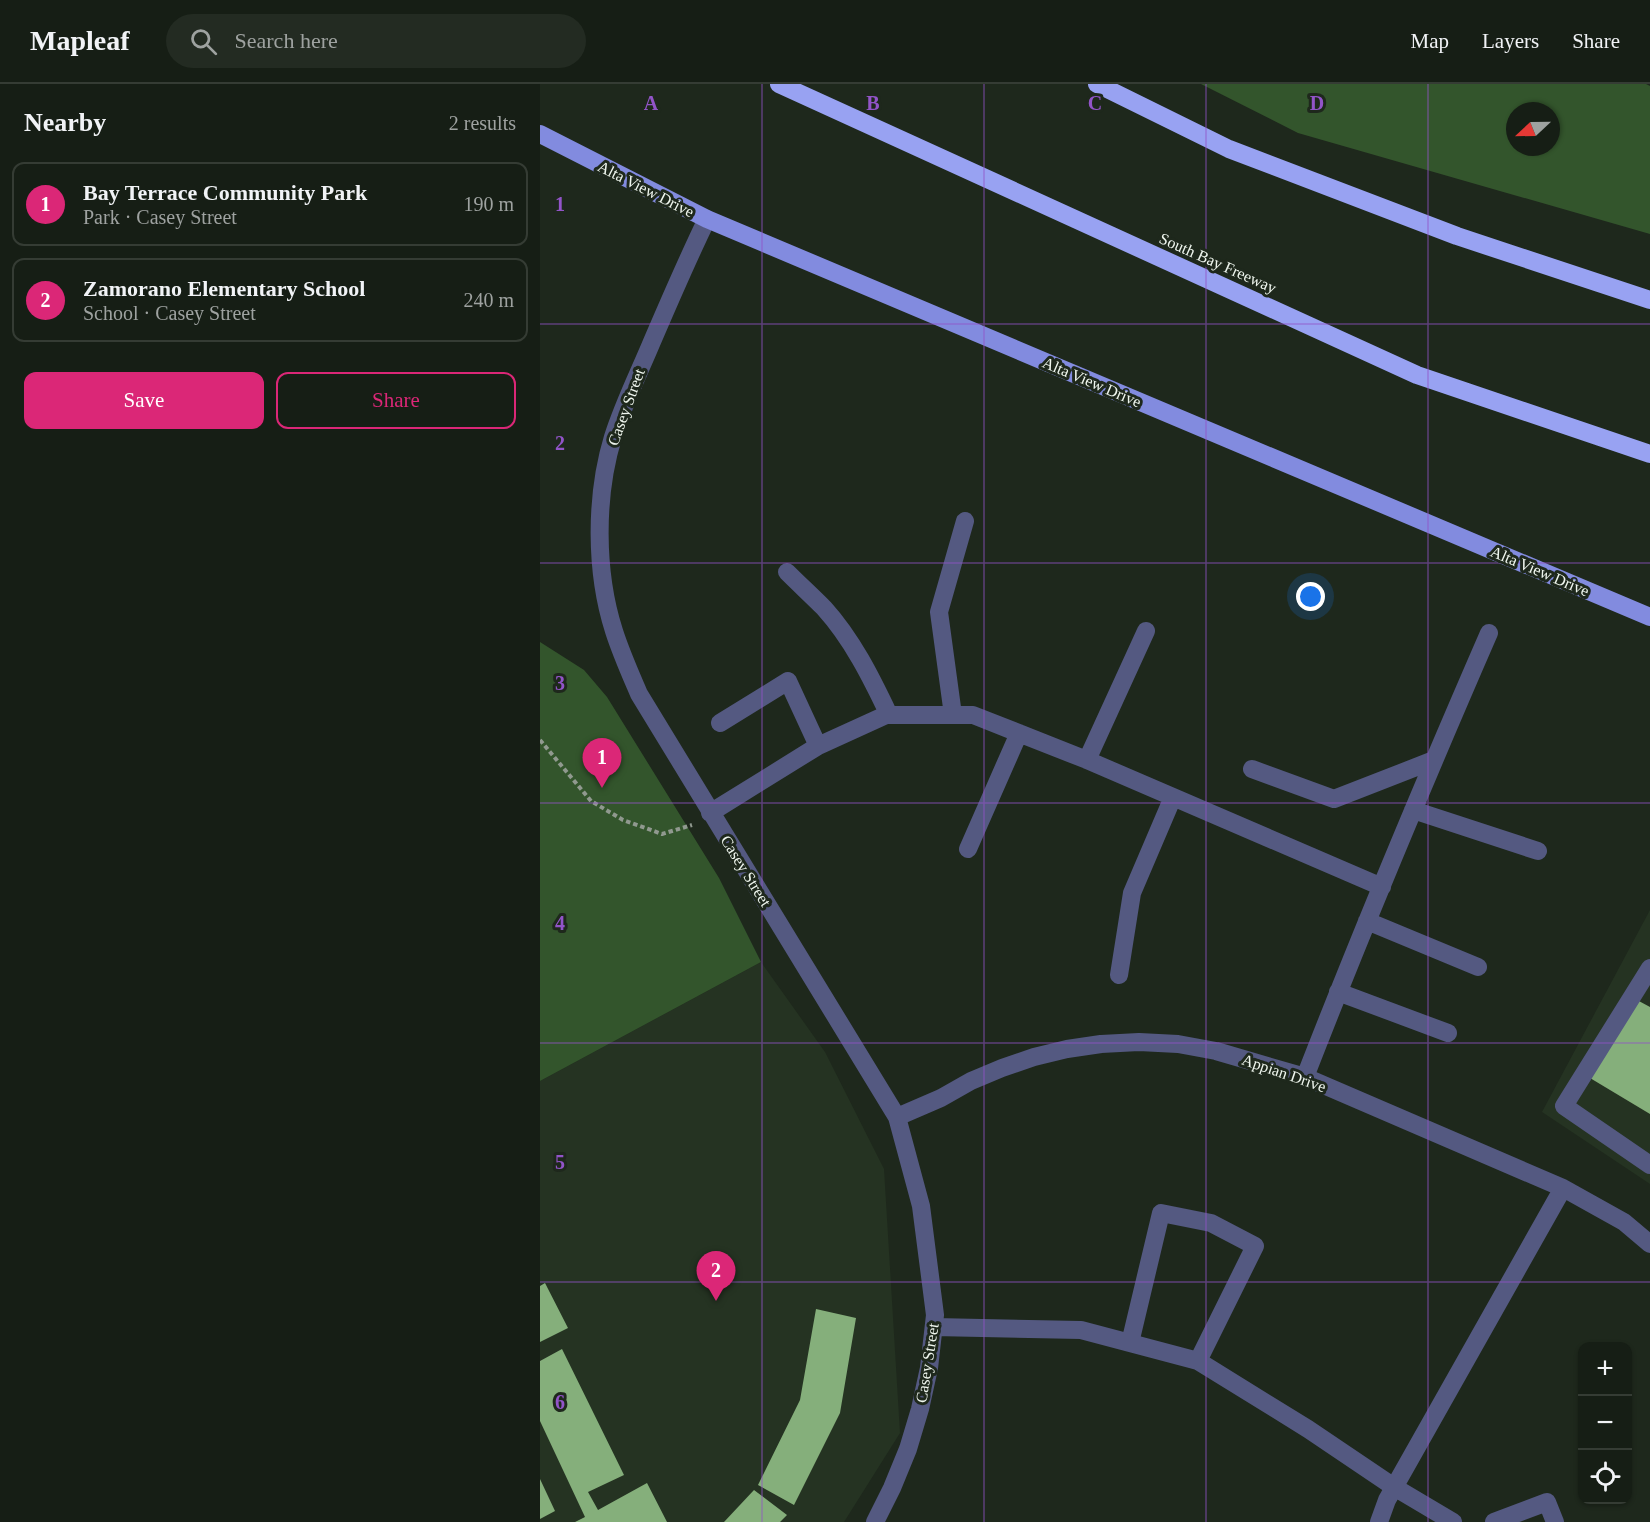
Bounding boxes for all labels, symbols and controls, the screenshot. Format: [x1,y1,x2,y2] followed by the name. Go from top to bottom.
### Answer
[166,14,586,68] search box
[30,25,130,56] text: Mapleaf
[187,25,220,58] icon: search
[235,28,338,53] text: Search here
[1411,29,1449,53] text: Map
[1482,29,1539,53] text: Layers
[1572,29,1620,53] text: Share
[644,92,659,114] text: A
[866,92,880,114] text: B
[1088,92,1102,114] text: C
[1310,92,1324,114] text: D
[1506,102,1560,156] north arrow
[24,108,106,137] text: Nearby
[449,112,516,134] text: 2 results
[595,158,697,220] street label: Alta View Drive
[83,180,367,205] text: Bay Terrace Community Park
[41,193,51,215] text: 1
[463,193,514,215] text: 190 m
[555,193,565,215] text: 1
[83,206,237,228] text: Park · Casey Street
[1156,230,1279,297] street label: South Bay Freeway
[83,276,365,301] text: Zamorano Elementary School
[41,289,51,311] text: 2
[463,289,514,311] text: 240 m
[83,302,256,324] text: School · Casey Street
[1040,354,1144,410] street label: Alta View Drive
[604,366,649,448] street label: Casey Street
[24,372,264,429] button: Save
[276,372,516,429] button: Share
[555,432,565,454] text: 2
[1488,543,1592,599] street label: Alta View Drive
[1296,582,1325,611] your location
[555,672,565,694] text: 3
[582,738,622,788] pin: 1
[717,832,775,911] street label: Casey Street
[555,912,565,934] text: 4
[1240,1051,1328,1096] street label: Appian Drive
[555,1151,565,1173] text: 5
[696,1252,735,1301] pin: 2
[912,1321,943,1404] street label: Casey Street
[1578,1342,1632,1504] map controls
[1578,1342,1632,1396] button: +
[555,1391,565,1413] text: 6
[1578,1396,1632,1450] button: −
[1578,1450,1632,1504] button: locate

